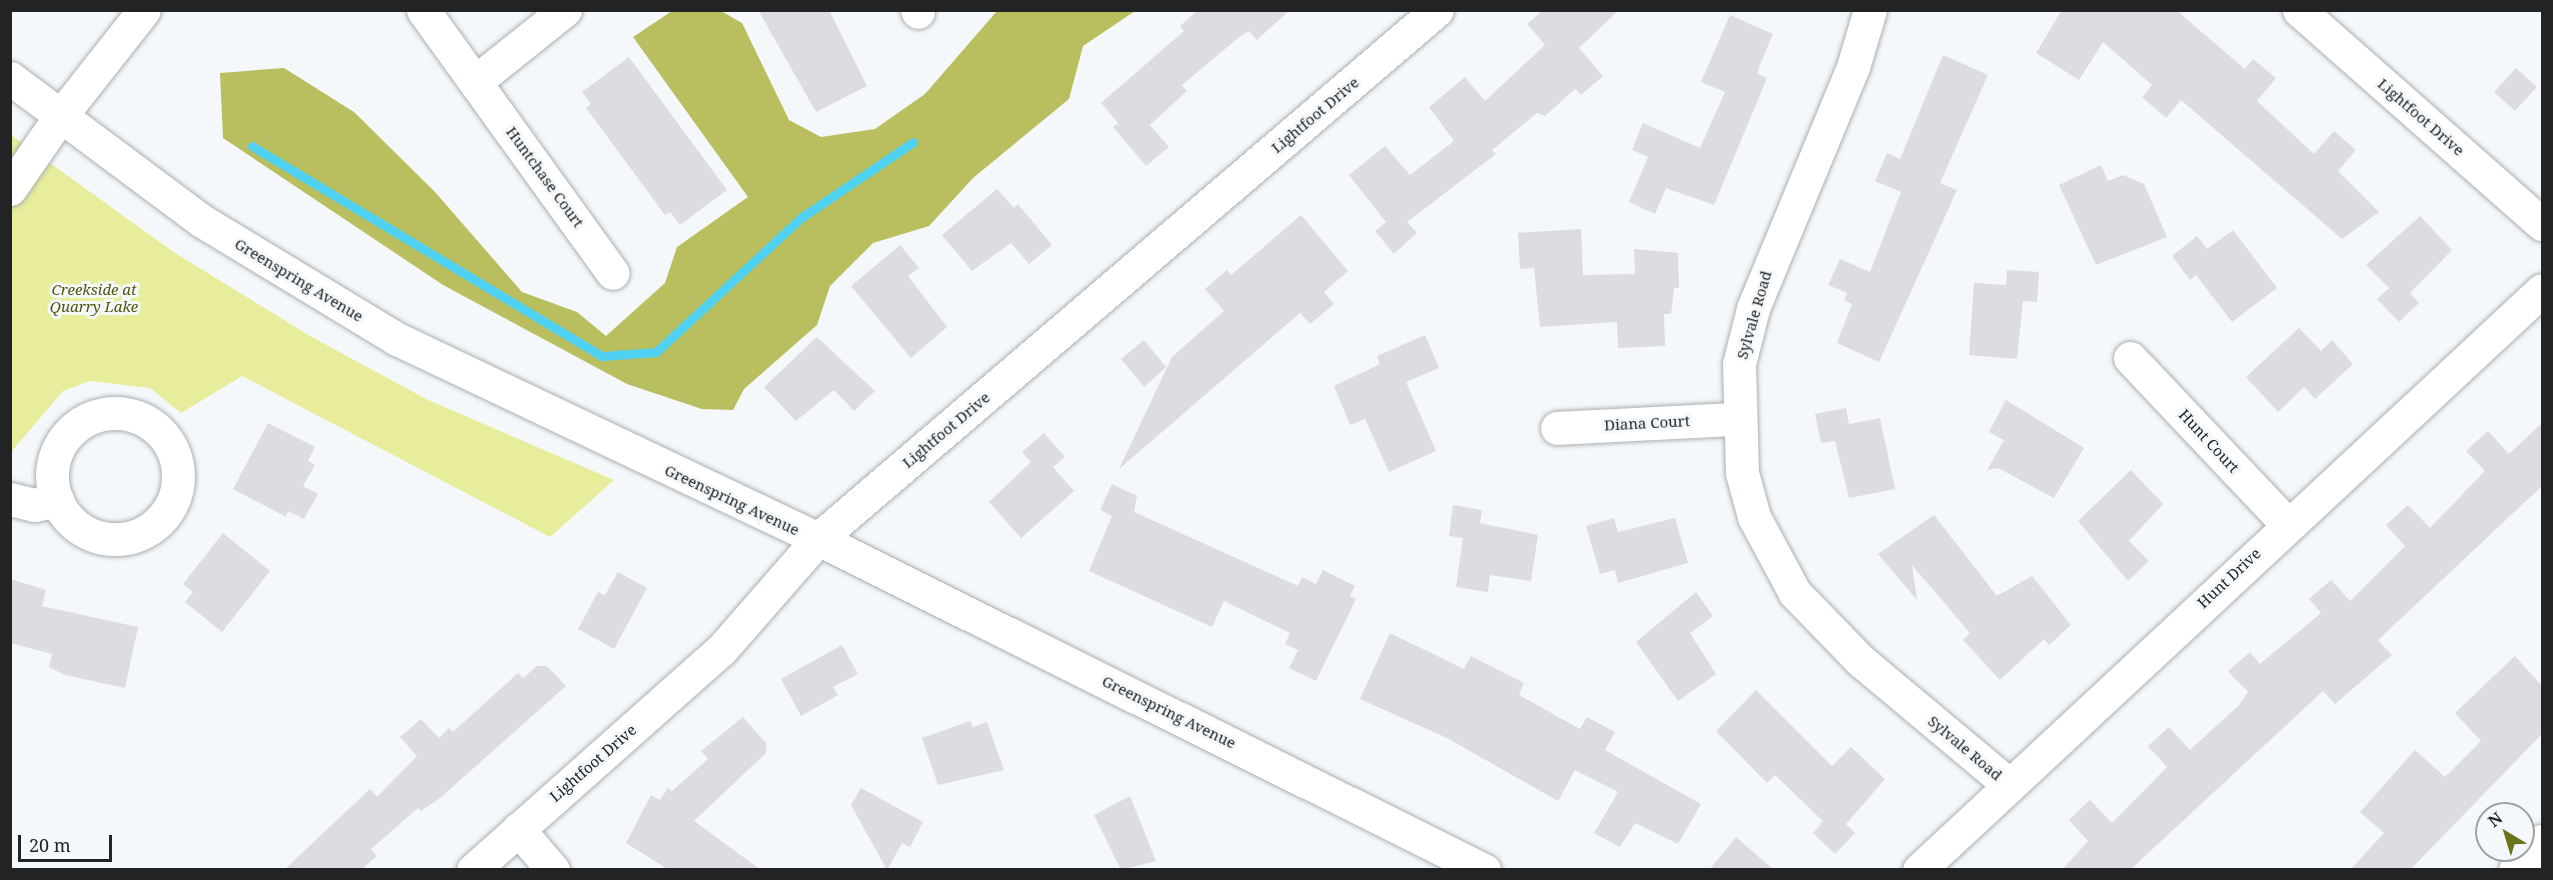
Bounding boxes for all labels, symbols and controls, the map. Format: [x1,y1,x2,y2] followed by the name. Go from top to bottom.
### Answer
[1268,73,1362,157] street label: Lightfoot Drive
[2374,75,2468,159] street label: Lightfoot Drive
[502,123,588,231] street label: Huntchase Court
[232,235,366,325] street label: Greenspring Avenue
[1733,269,1775,361] street label: Sylvale Road
[50,280,138,315] park label: Creekside at Quarry Lake
[899,388,993,472] street label: Lightfoot Drive
[2175,406,2243,476] street label: Hunt Court
[1604,412,1690,434] street label: Diana Court
[662,461,802,539] street label: Greenspring Avenue
[2194,544,2264,612] street label: Hunt Drive
[1099,672,1239,752] street label: Greenspring Avenue
[1924,712,2006,784] street label: Sylvale Road
[546,721,640,805] street label: Lightfoot Drive
[2475,802,2535,862] north arrow
[2483,807,2507,832] text: N
[21,823,116,861] scale bar
[29,833,71,857] text: 20 m

